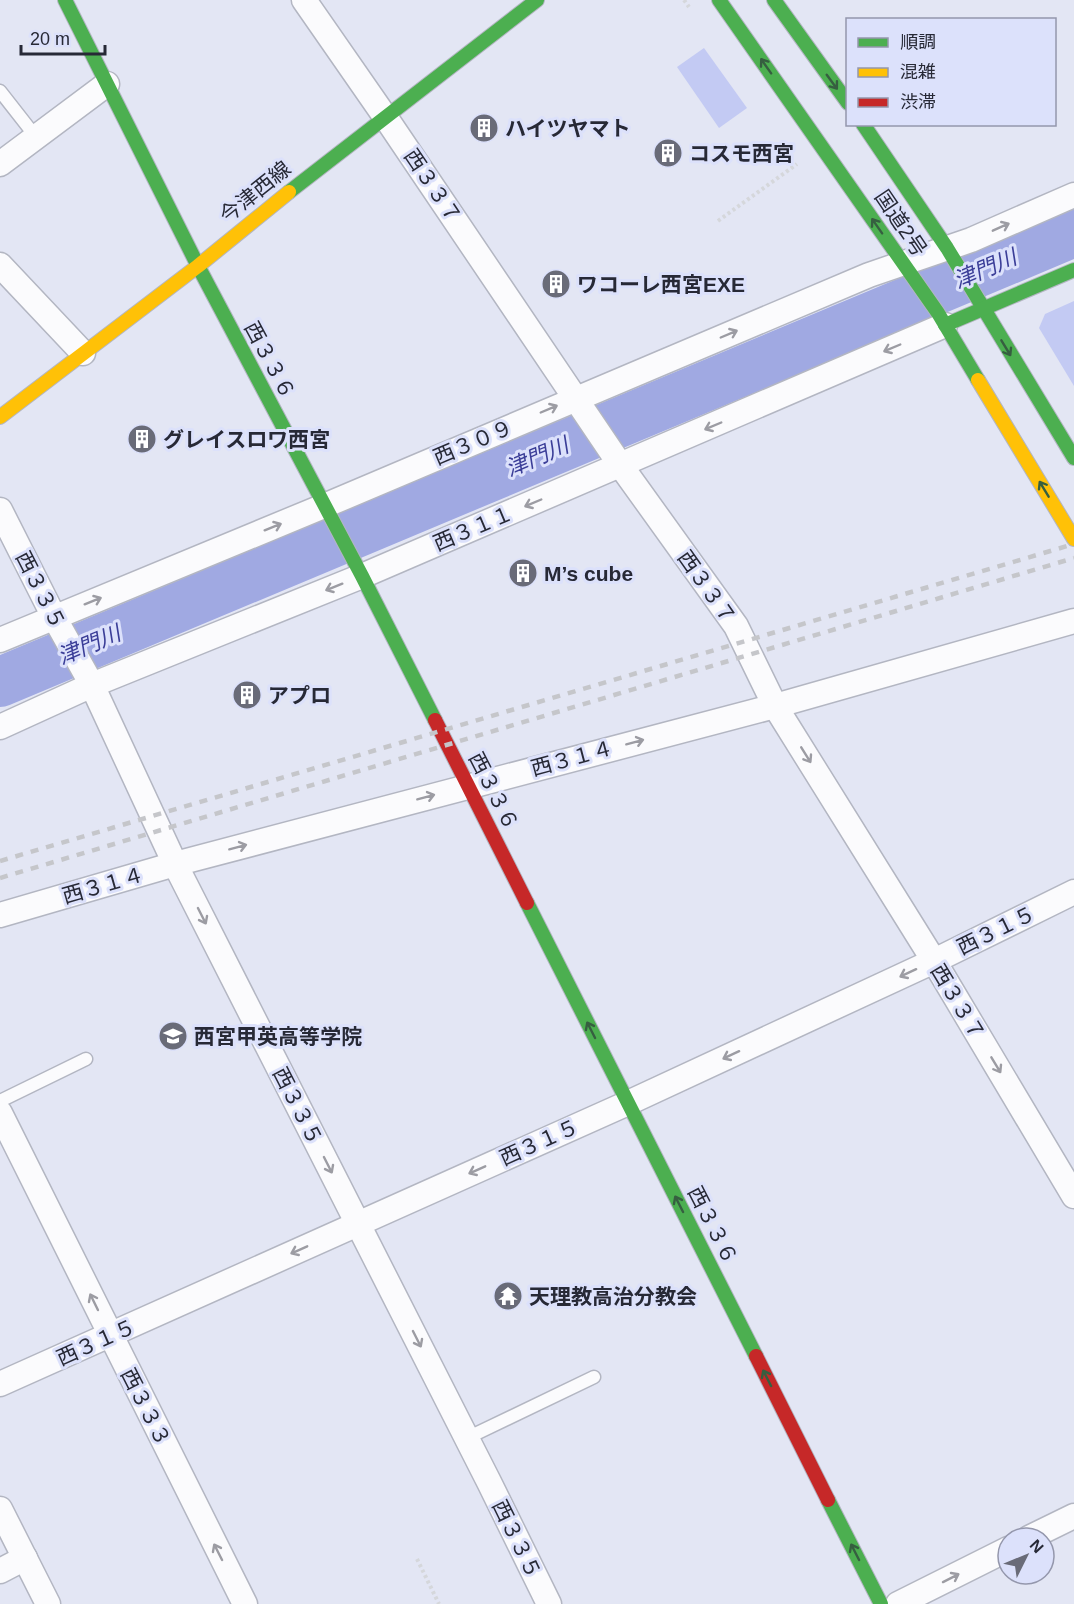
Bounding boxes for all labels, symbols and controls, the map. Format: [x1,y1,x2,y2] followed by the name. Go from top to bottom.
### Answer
[21,18,105,56] scale bar
[846,18,1056,126] legend
[30,29,70,49] text: 20 m
[900,32,936,52] text: 順調
[760,58,772,74] one-way arrow
[900,62,936,82] text: 混雑
[826,73,838,89] one-way arrow
[900,92,936,112] text: 渋滞
[468,112,500,144] building icon: ハイツヤマト
[505,117,631,140] place label: ハイツヤマト
[652,137,684,169] building icon: コスモ西宮
[689,142,794,165] place label: コスモ西宮
[400,145,466,227] street label: 西３３７
[215,157,295,227] street label: 今津西線
[871,186,931,260] street label: 国道2号
[871,217,884,234] one-way arrow
[992,221,1010,232] one-way arrow
[950,244,1022,293] water label: 津門川
[540,268,572,300] building icon: ワコーレ西宮EXE
[577,273,745,296] place label: ワコーレ西宮EXE
[240,318,300,402] street label: 西３３６
[719,327,737,339] one-way arrow
[1001,339,1013,356] one-way arrow
[883,343,901,355] one-way arrow
[539,403,558,414] one-way arrow
[430,415,516,469] street label: 西３０９
[704,421,722,432] one-way arrow
[126,423,158,455] building icon: グレイスロワ西宮
[163,428,330,451] place label: グレイスロワ西宮
[502,432,574,481] water label: 津門川
[1037,481,1049,498] one-way arrow
[525,498,543,509] one-way arrow
[430,501,516,555] street label: 西３１１
[263,521,282,532] one-way arrow
[673,546,741,628] street label: 西３３７
[12,547,70,633] street label: 西３３５
[507,557,539,589] building icon: M’s cube
[544,562,633,585] place label: M’s cube
[326,582,344,593] one-way arrow
[83,595,101,606] one-way arrow
[54,620,126,669] water label: 津門川
[231,679,263,711] building icon: アプロ
[268,684,331,707] place label: アプロ
[528,736,616,780] street label: 西３１４
[625,736,644,747] one-way arrow
[800,746,812,763] one-way arrow
[465,748,523,834] street label: 西３３６
[416,790,435,802] one-way arrow
[228,841,247,853] one-way arrow
[59,862,147,908] street label: 西３１４
[953,901,1039,959] street label: 西３１５
[197,907,208,925] one-way arrow
[927,960,989,1044] street label: 西３３７
[899,968,917,979] one-way arrow
[157,1020,189,1052] school or university icon: 西宮甲英高等学院
[585,1021,596,1039] one-way arrow
[194,1025,362,1048] place label: 西宮甲英高等学院
[722,1050,740,1061] one-way arrow
[990,1056,1002,1073] one-way arrow
[269,1063,327,1149] street label: 西３３５
[496,1114,582,1170] street label: 西３１５
[323,1156,335,1174] one-way arrow
[468,1165,486,1176] one-way arrow
[684,1182,742,1268] street label: 西３３６
[673,1195,684,1213] one-way arrow
[290,1245,308,1256] one-way arrow
[492,1280,524,1312] temple icon: 天理教高治分教会
[529,1285,697,1308] place label: 天理教高治分教会
[87,1294,99,1312] one-way arrow
[53,1314,139,1370] street label: 西３１５
[411,1330,423,1348] one-way arrow
[117,1364,175,1450] street label: 西３３３
[761,1369,772,1387] one-way arrow
[488,1496,546,1582] street label: 西３３５
[996,1526,1056,1586] north arrow
[1026,1536,1047,1556] text: N
[212,1543,224,1561] one-way arrow
[849,1543,860,1561] one-way arrow
[941,1571,959,1583] one-way arrow

